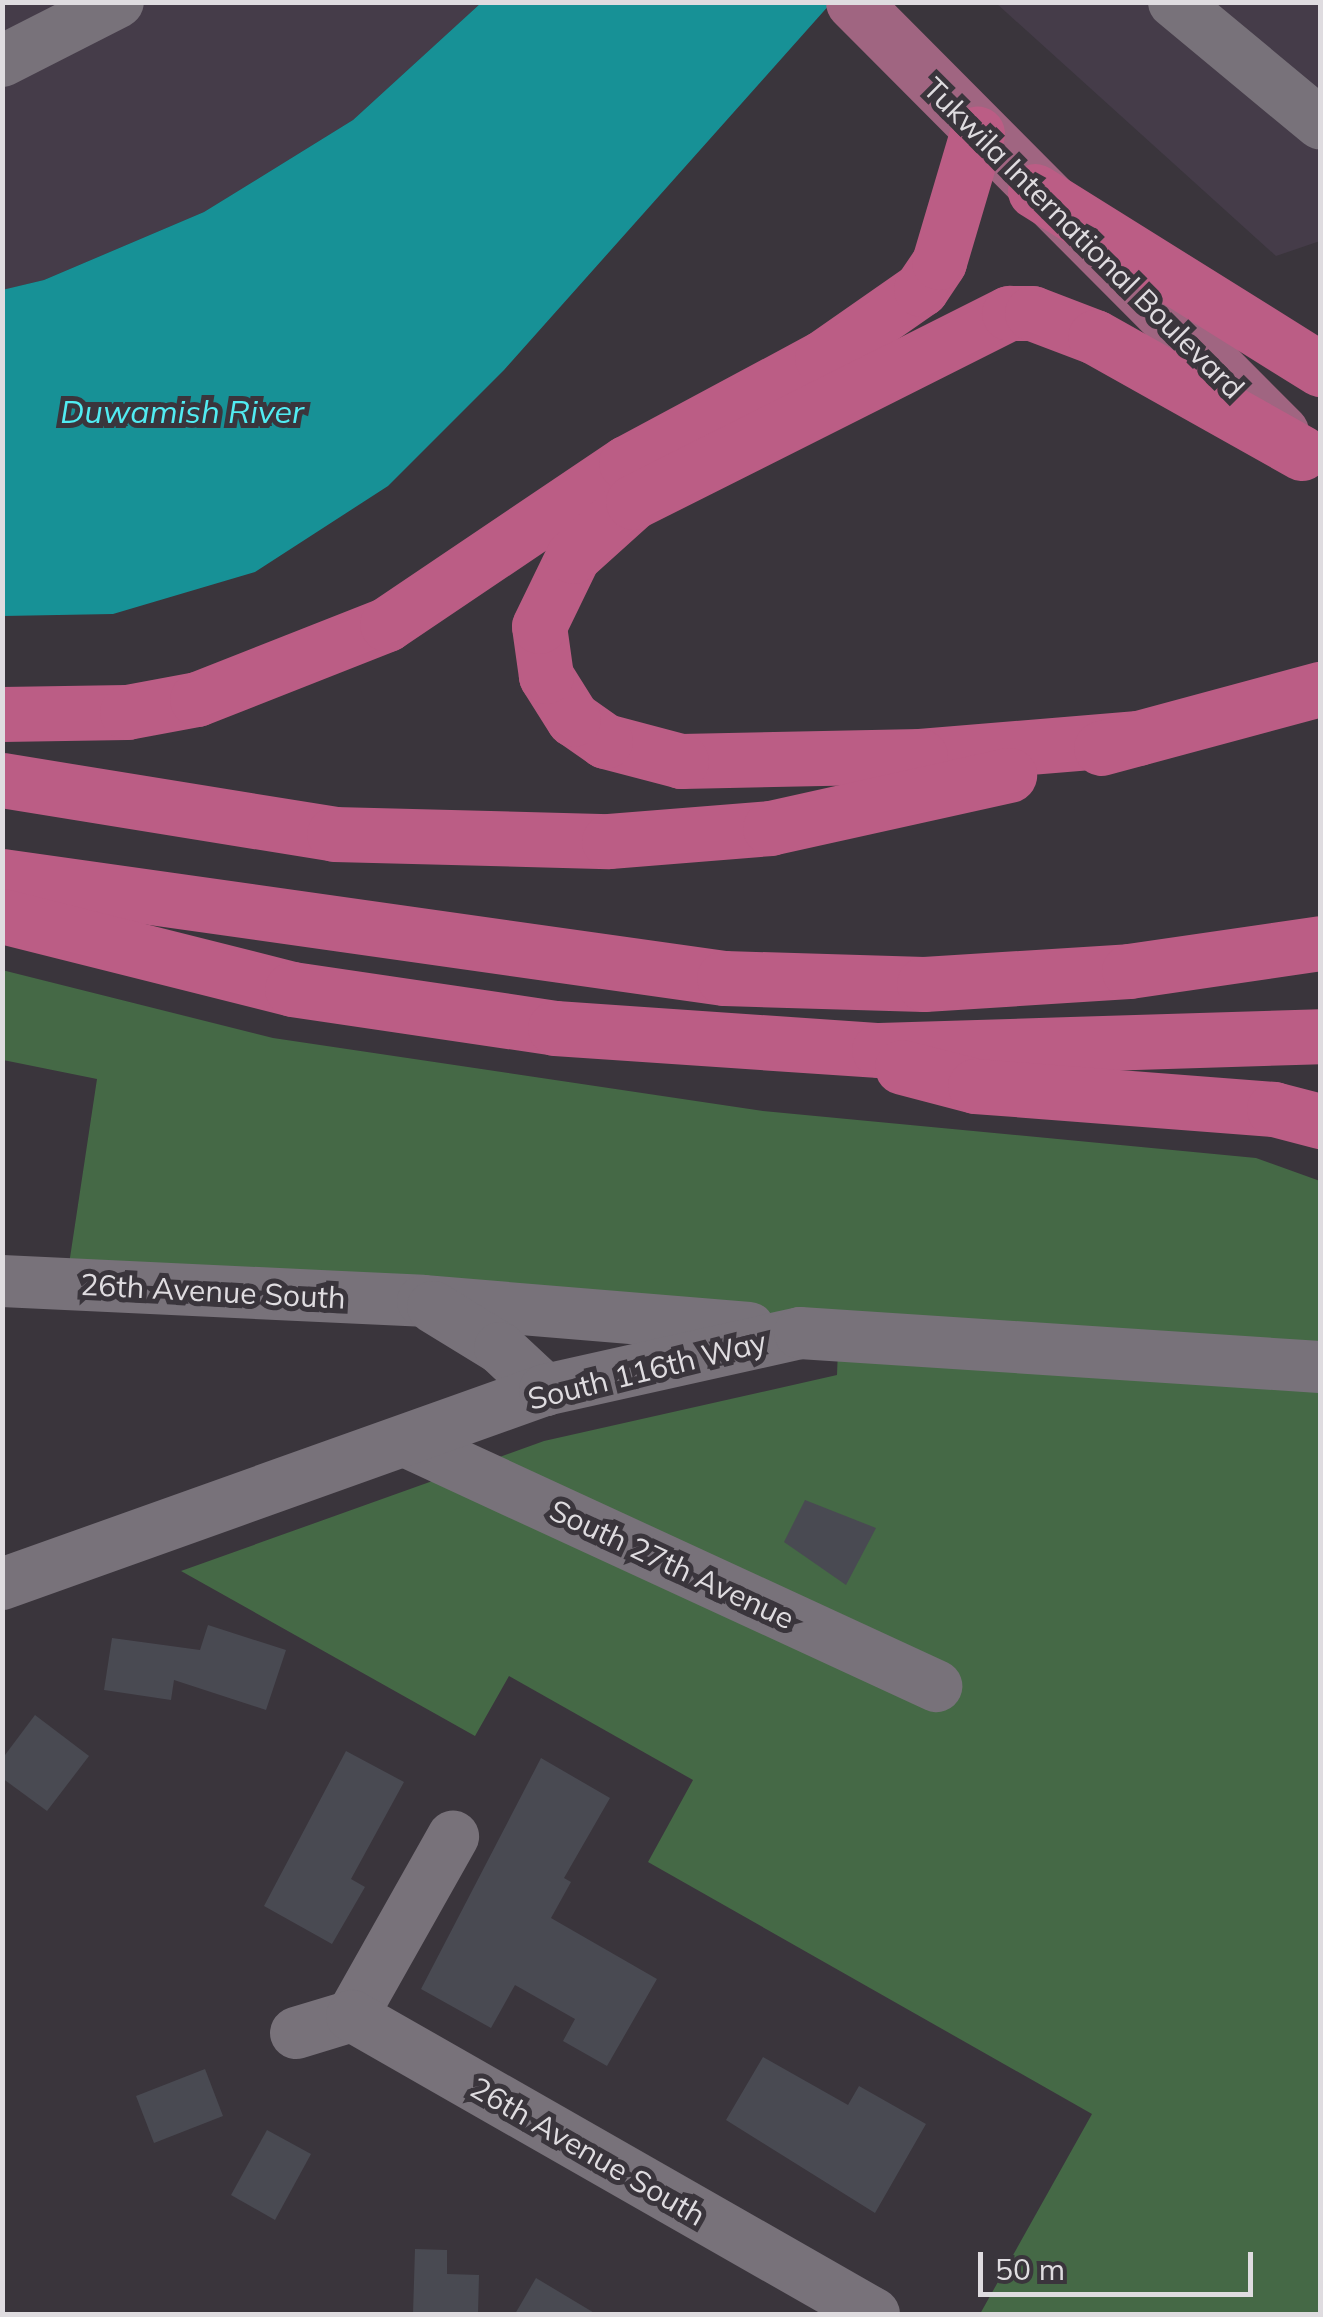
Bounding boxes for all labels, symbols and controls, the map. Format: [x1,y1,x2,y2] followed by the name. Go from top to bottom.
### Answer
[916,70,1252,406] street label: Tukwila International Boulevard
[60,392,304,430] water label: Duwamish River
[80,1266,346,1316] street label: 26th Avenue South
[524,1323,770,1417] street label: South 116th Way
[544,1492,800,1636] street label: South 27th Avenue
[464,2069,712,2233] street label: 26th Avenue South
[983,2232,1258,2294] scale bar
[995,2250,1065,2288] text: 50 m

